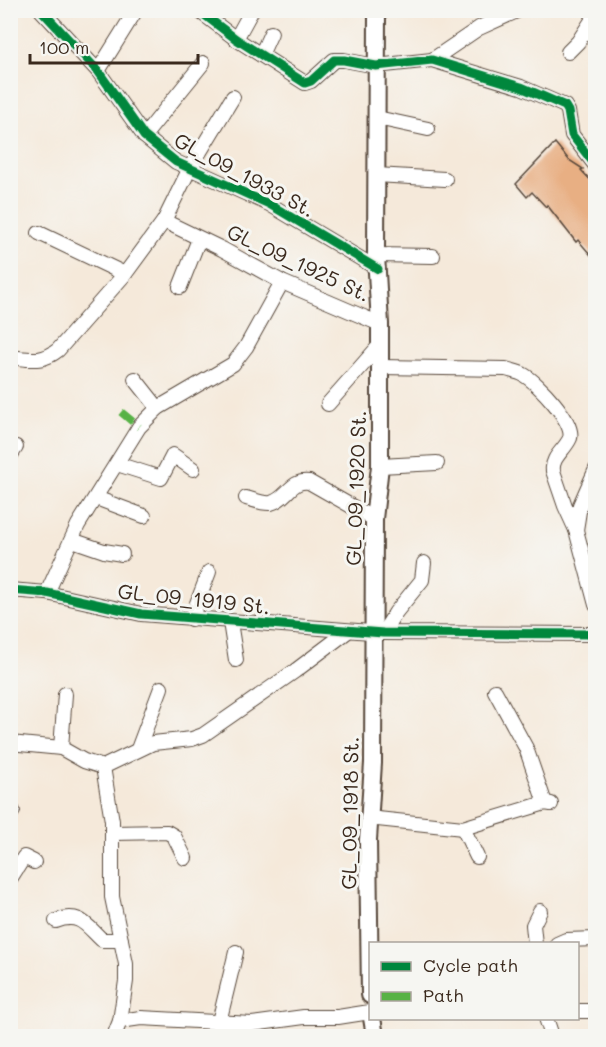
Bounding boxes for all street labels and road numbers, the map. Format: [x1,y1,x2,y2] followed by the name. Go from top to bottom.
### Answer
[170,126,320,222] street label: GL_09_1933 St.
[223,217,375,307] street label: GL_09_1925 St.
[339,410,371,566] street label: GL_09_1920 St.
[117,577,271,619] street label: GL_09_1919 St.
[334,736,364,890] street label: GL_09_1918 St.

